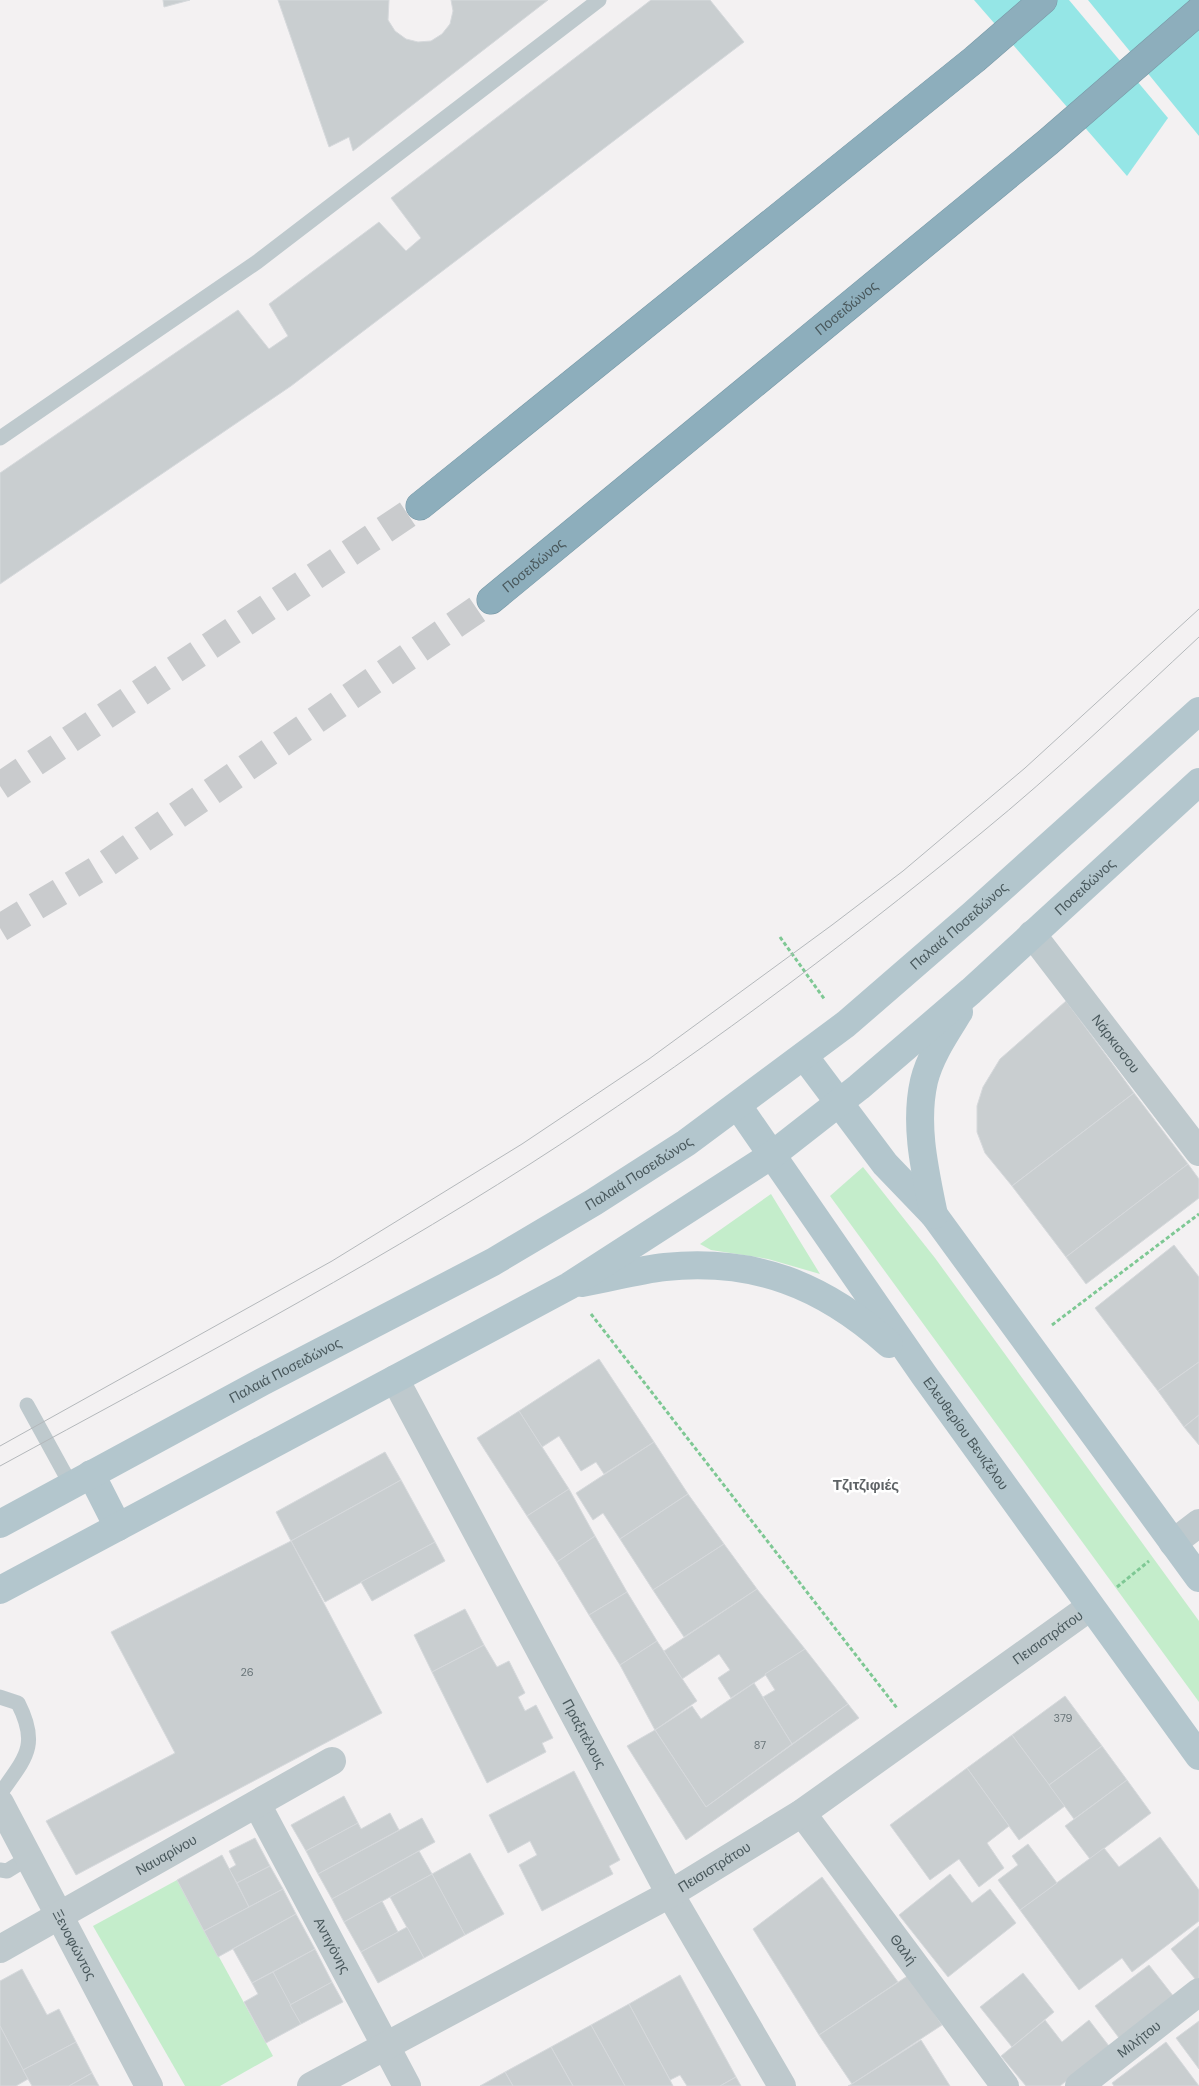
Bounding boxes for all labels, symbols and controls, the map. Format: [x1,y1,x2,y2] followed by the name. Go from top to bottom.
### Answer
[811,277,882,339] street label: Ποσειδώνος
[498,534,569,596] street label: Ποσειδώνος
[1051,854,1119,919] street label: Ποσειδώνος
[906,878,1012,974] street label: Παλαιά Ποσειδώνος
[1088,1011,1144,1076] street label: Νάρκισσου
[582,1132,696,1214] street label: Παλαιά Ποσειδώνος
[226,1333,345,1407] street label: Παλαιά Ποσειδώνος
[919,1373,1013,1493] street label: Ελευθερίου Βενιζέλου
[833,1475,899,1495] district label: Τζιτζιφιές
[1009,1606,1086,1669] street label: Πεισιστράτου
[240,1665,254,1679] house number: 26
[558,1696,610,1772] street label: Πραξιτέλους
[1054,1711,1072,1725] house number: 379
[754,1738,766,1752] house number: 87
[132,1830,200,1879] street label: Ναυαρίνου
[674,1838,754,1896] street label: Πεισιστράτου
[49,1906,101,1983] street label: Ξενοφώντος
[310,1914,355,1977] street label: Αντιγόνης
[886,1930,921,1968] street label: Θαλή
[1113,2017,1164,2062] street label: Μιλήτου

